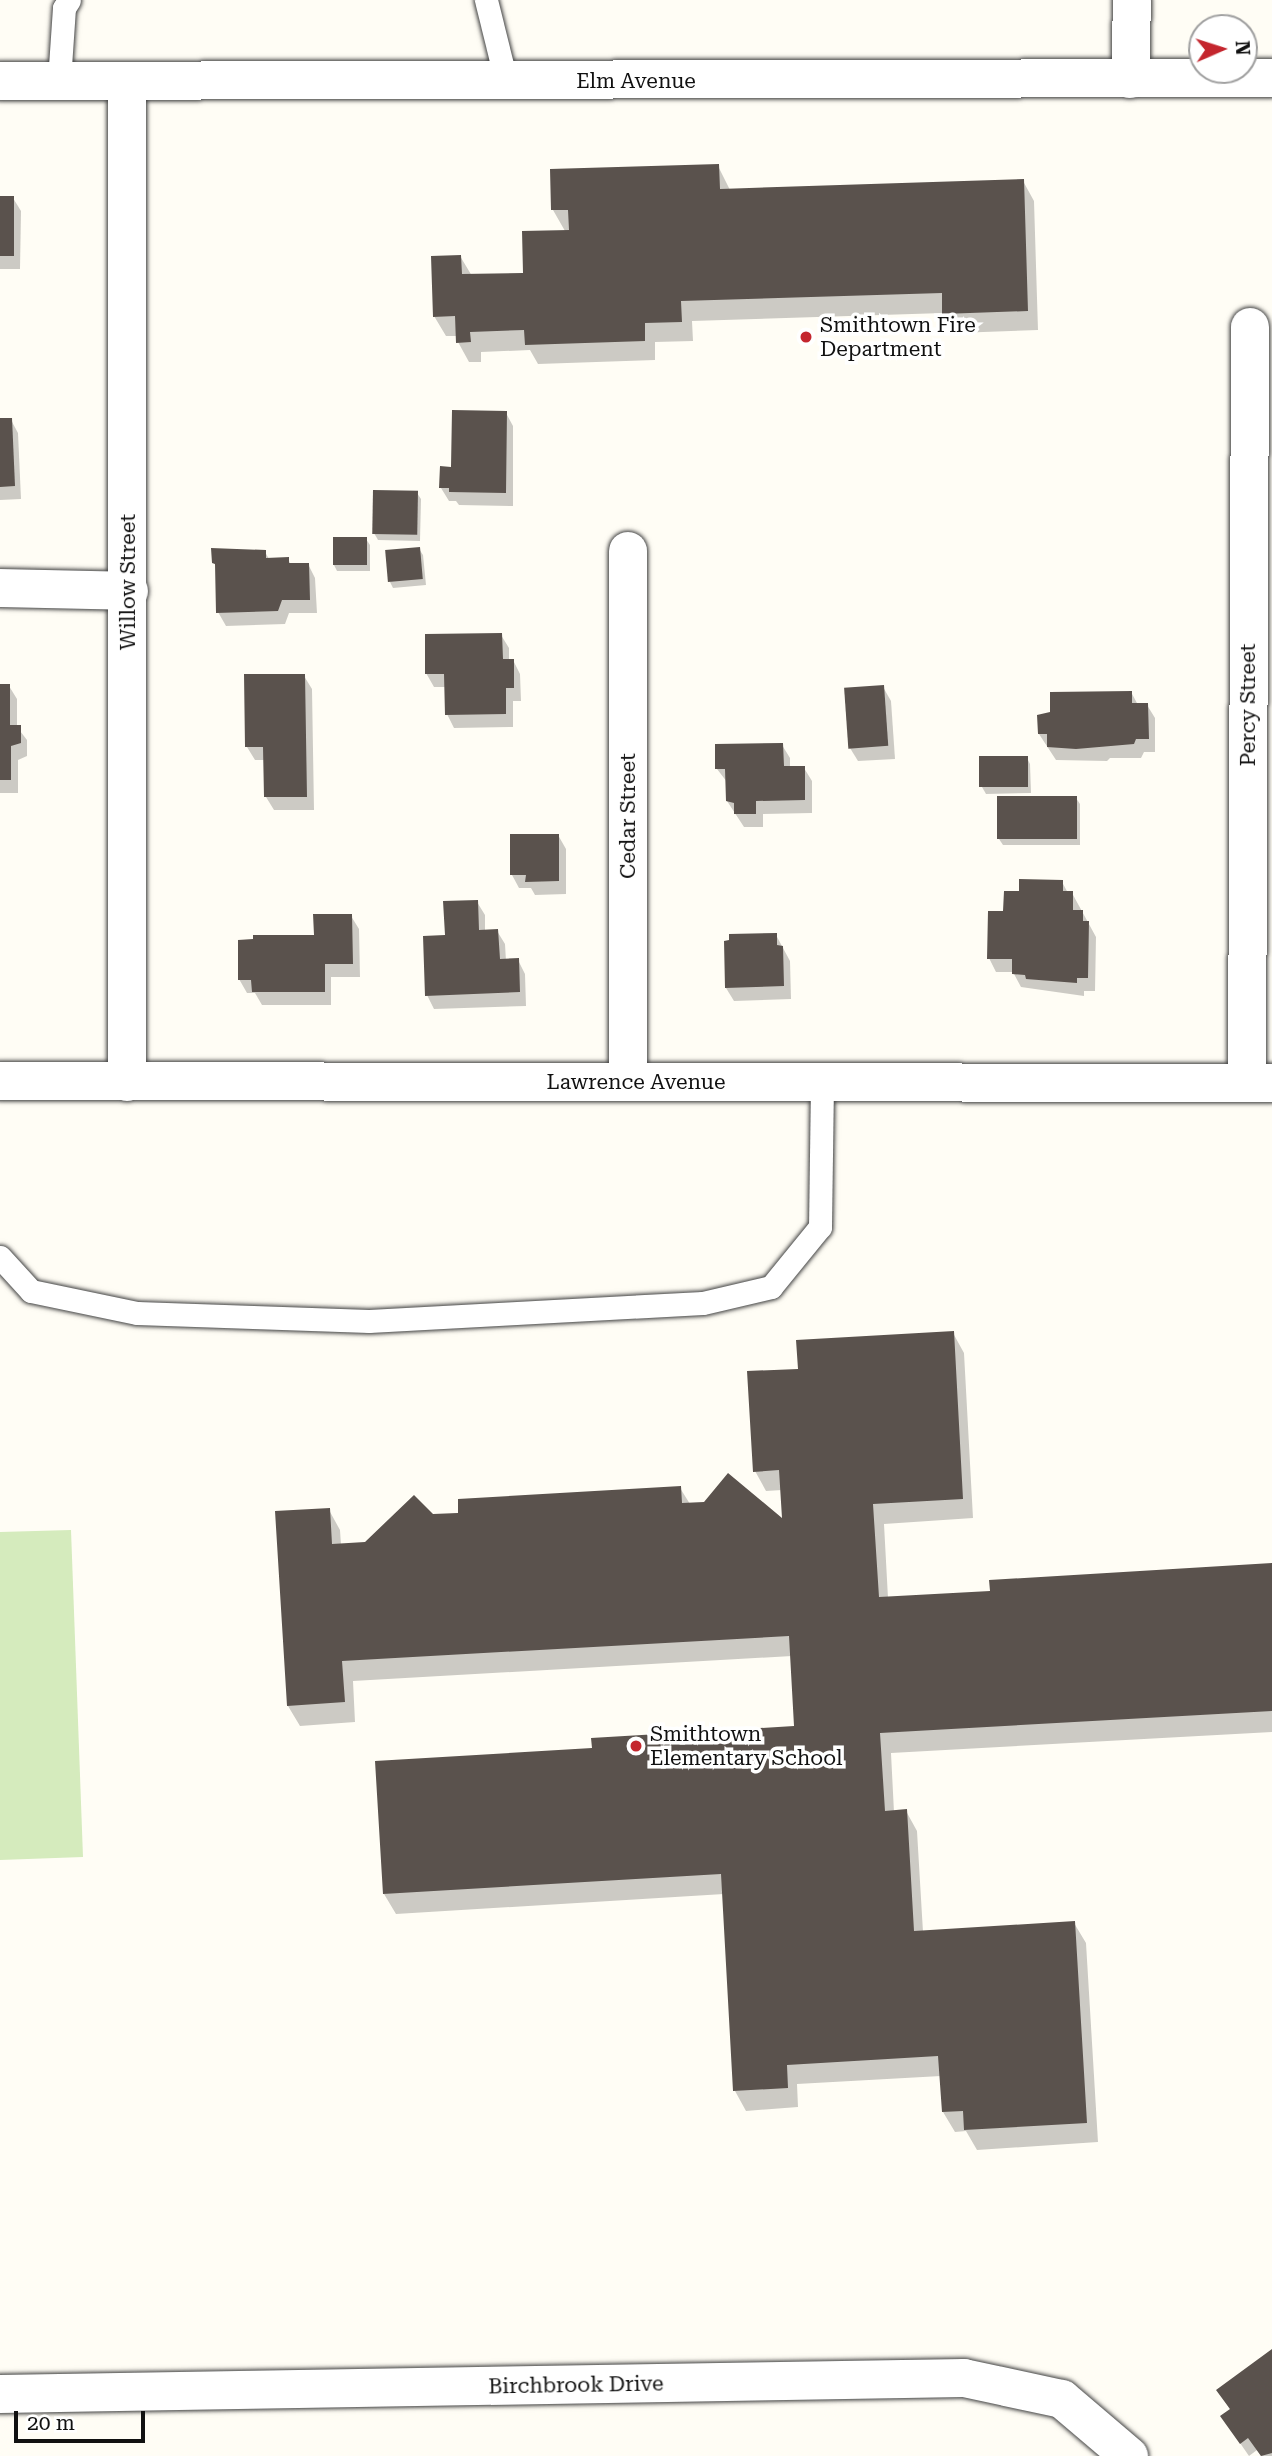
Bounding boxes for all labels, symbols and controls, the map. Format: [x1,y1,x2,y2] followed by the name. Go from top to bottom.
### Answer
[1188,14,1258,84] north arrow
[1231,40,1254,56] text: N
[576,68,696,94] street label: Elm Avenue
[820,312,976,362] place label: Smithtown Fire Department
[798,329,814,345] marker: Smithtown Fire Department
[115,514,141,650] street label: Willow Street
[1235,644,1261,766] street label: Percy Street
[615,753,641,879] street label: Cedar Street
[547,1069,725,1095] street label: Lawrence Avenue
[650,1721,843,1771] place label: Smithtown Elementary School
[628,1738,644,1754] marker: Smithtown Elementary School
[488,2371,664,2399] street label: Birchbrook Drive
[18,2396,149,2440] scale bar
[27,2411,75,2435] text: 20 m

